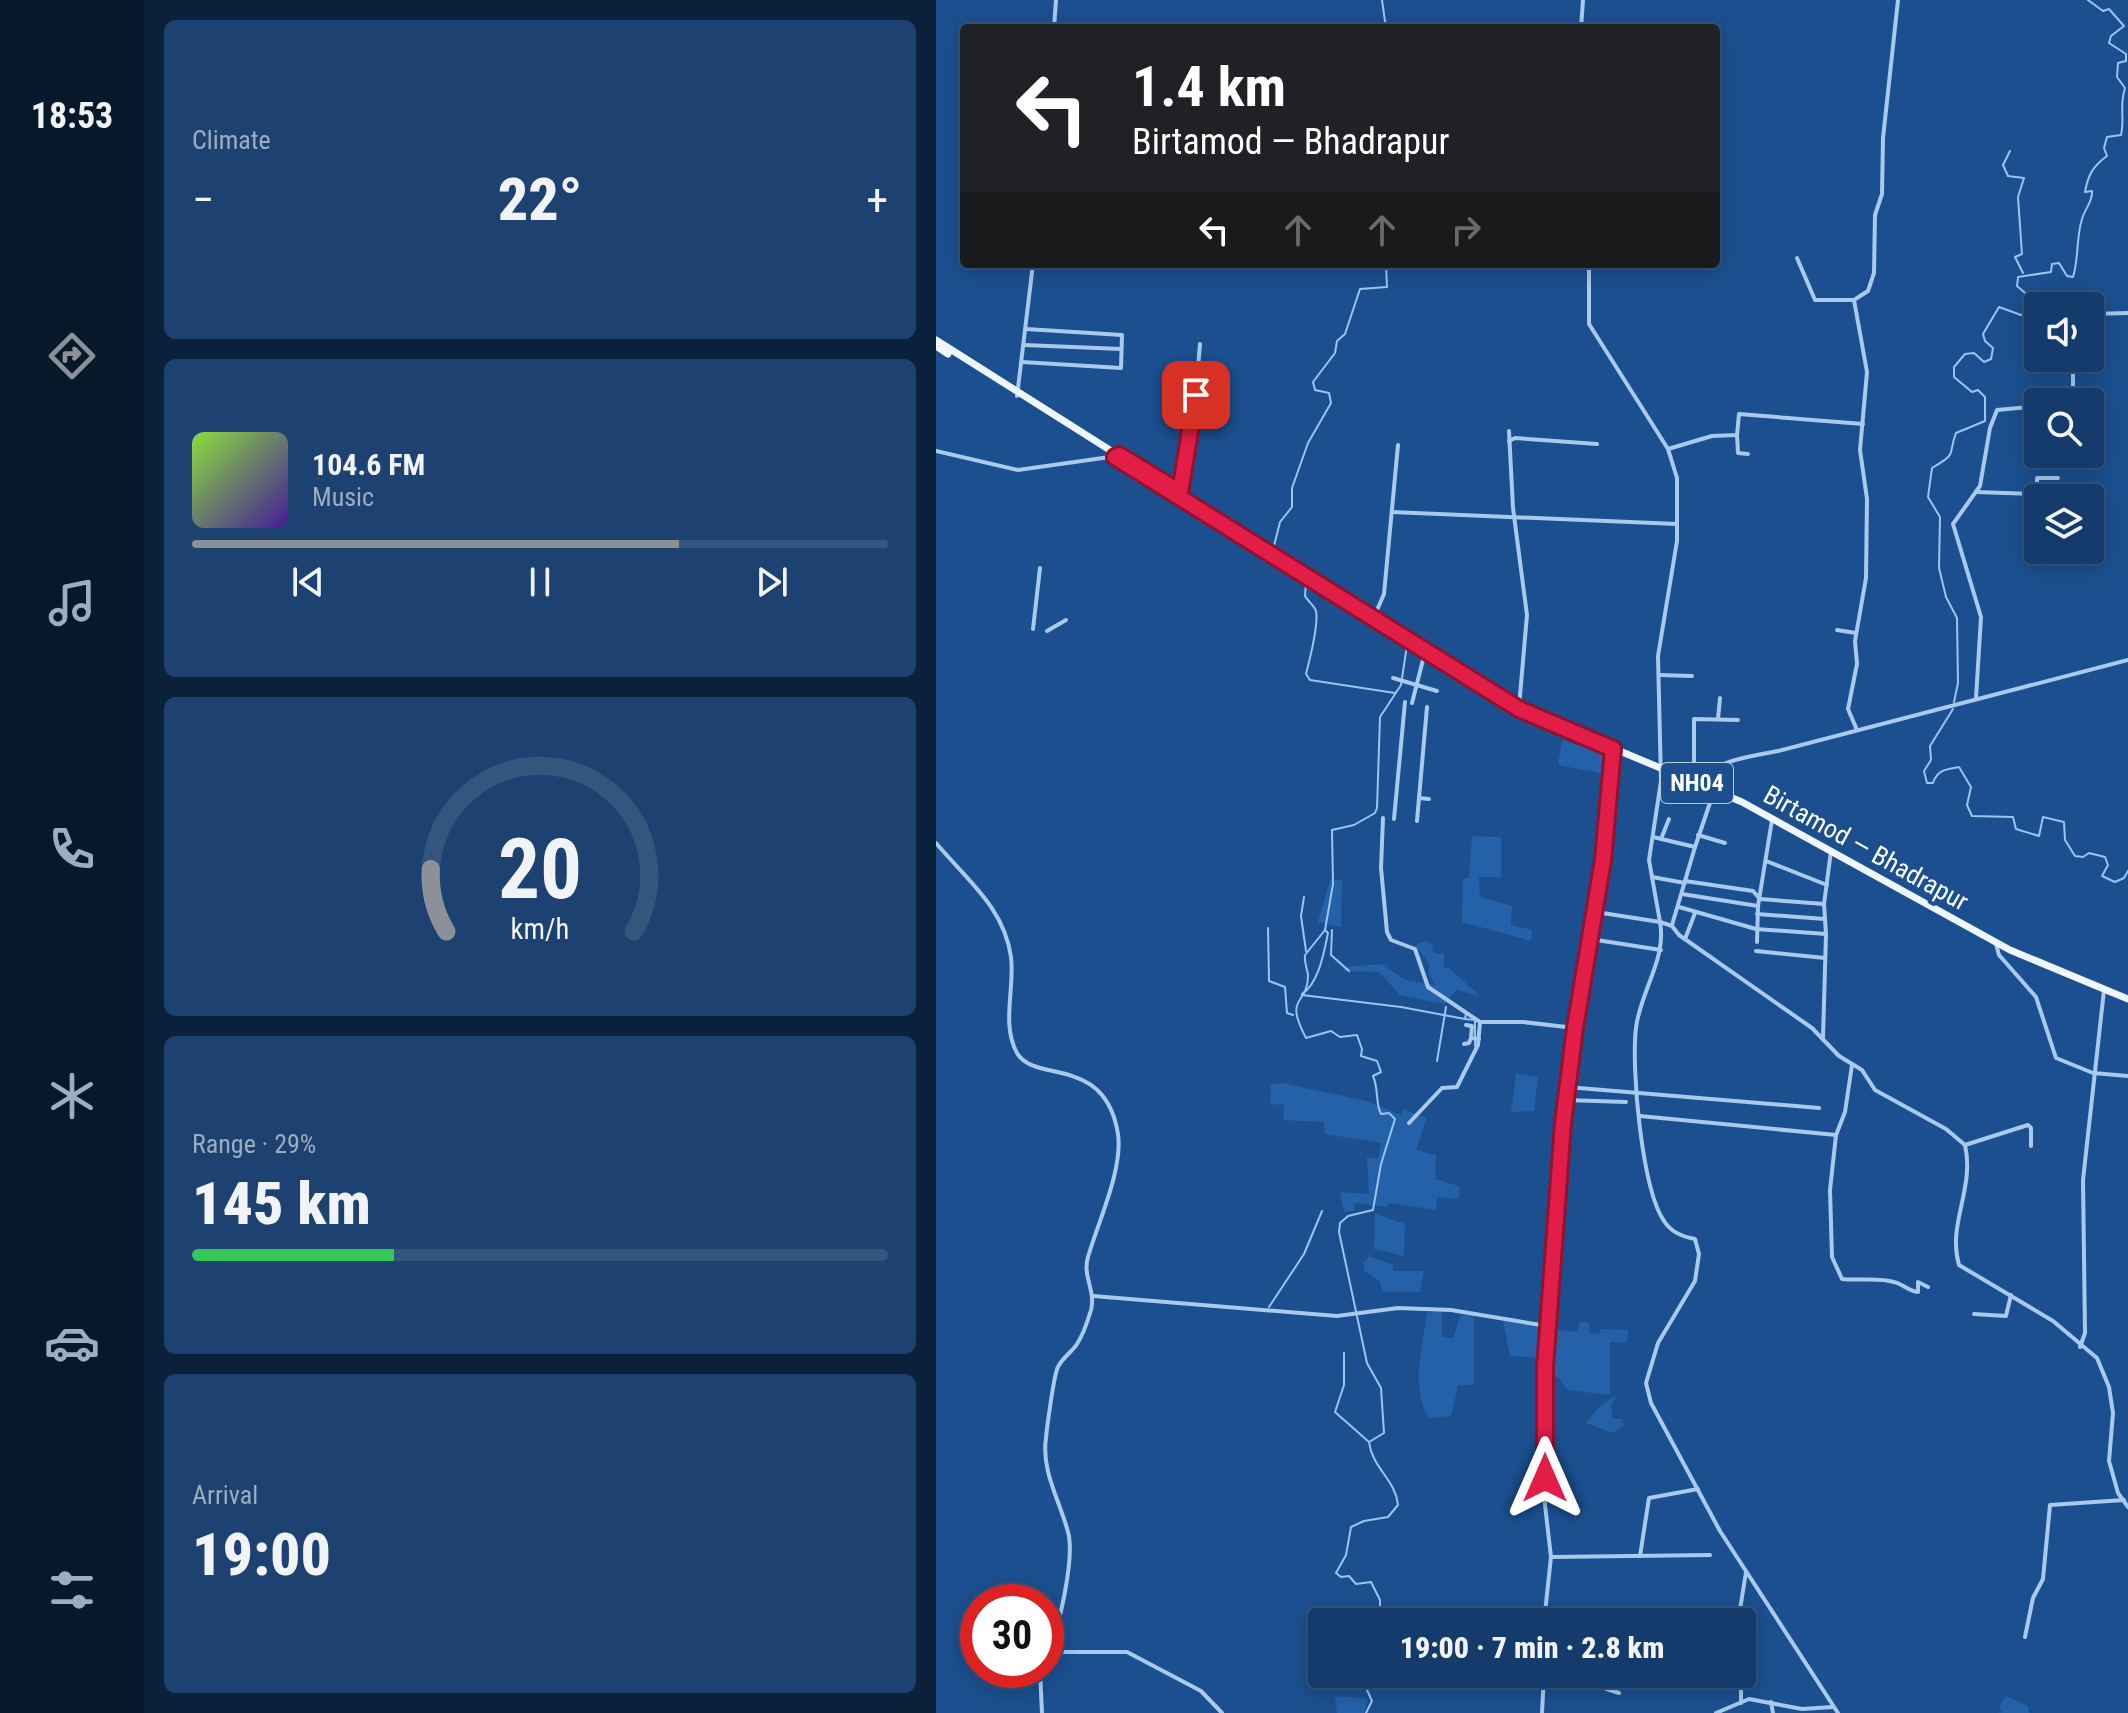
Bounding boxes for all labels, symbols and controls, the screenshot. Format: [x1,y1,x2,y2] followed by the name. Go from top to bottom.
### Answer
[1132,54,1286,120] text: 1.4 km
[1000,56,1104,160] icon: left
[31,95,113,137] text: 18:53
[1132,121,1449,163] text: Birtamod — Bhadrapur
[192,125,271,155] text: Climate
[498,164,582,235] text: 22°
[192,174,214,226] text: −
[866,174,888,226] text: +
[1192,208,1236,252] icon: left
[1276,208,1320,252] icon: ahead
[1360,208,1404,252] icon: ahead
[1444,208,1488,252] icon: right
[2024,292,2104,564] map controls
[2024,292,2104,372] button: sound
[44,328,100,384] icon: directions
[1162,361,1230,429] pin
[1174,373,1218,417] icon: arrive
[2024,388,2104,468] button: search
[312,447,425,482] text: 104.6 FM
[312,482,374,512] text: Music
[2024,484,2104,564] button: layers
[286,560,330,604] icon: previous
[518,560,562,604] icon: pause
[750,560,794,604] icon: next
[44,575,100,631] icon: music
[1661,763,1733,803] road number: NH04
[1758,779,1974,917] street label: Birtamod — Bhadrapur
[44,821,100,877] icon: phone
[498,821,582,918] text: 20
[511,913,569,947] text: km/h
[44,1068,100,1124] icon: climate
[192,1129,316,1159] text: Range · 29%
[192,1168,371,1239] text: 145 km
[44,1315,100,1371] icon: car
[1503,1436,1587,1520] position arrow
[192,1480,258,1510] text: Arrival
[192,1519,331,1590] text: 19:00
[44,1562,100,1618] icon: filters
[960,1584,1064,1688] speed limit sign: 30
[1400,1630,1664,1665] text: 19:00 · 7 min · 2.8 km

